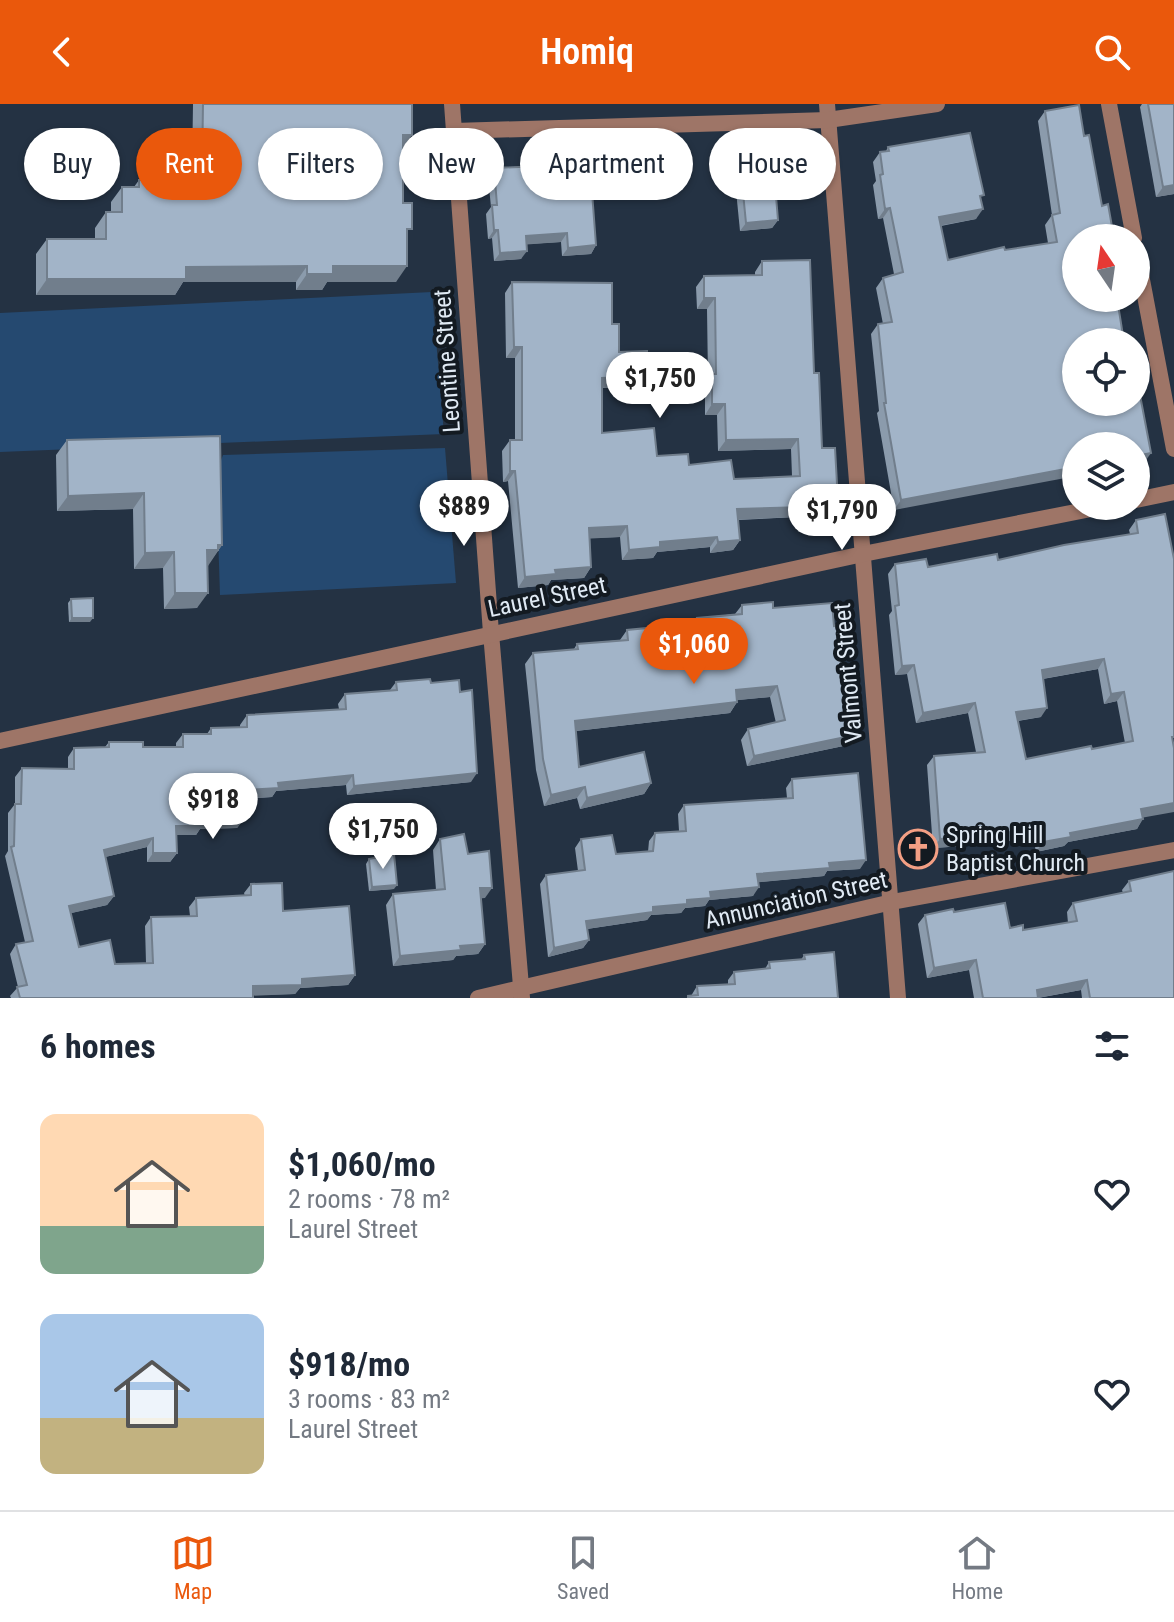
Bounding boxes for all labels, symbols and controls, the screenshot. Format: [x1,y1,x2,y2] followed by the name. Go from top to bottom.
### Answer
[40,30,84,74] icon: back
[1090,30,1134,74] icon: search
[540,31,634,73] text: Homiq
[24,128,120,200] chip: Buy
[136,128,242,200] chip: Rent
[258,128,383,200] chip: Filters
[399,128,504,200] chip: New
[520,128,693,200] chip: Apartment
[709,128,836,200] chip: House
[1062,224,1150,312] north arrow
[1062,224,1150,520] map controls
[428,288,466,434] street label: Leontine Street
[1062,328,1150,416] button: locate
[595,352,725,420] pin: $1,750
[624,363,696,393] text: $1,750
[1062,432,1150,520] button: layers
[417,480,511,548] pin: $889
[777,484,907,552] pin: $1,790
[438,491,490,521] text: $889
[806,495,878,525] text: $1,790
[485,571,609,623] street label: Laurel Street
[828,602,868,744] street label: Valmont Street
[629,618,759,686] pin: $1,060
[658,629,730,659] text: $1,060
[166,773,260,841] pin: $918
[187,784,239,814] text: $918
[318,803,448,871] pin: $1,750
[347,814,419,844] text: $1,750
[946,821,1085,877] place label: Spring Hill Baptist Church
[897,828,939,870] church icon: Spring Hill Baptist Church
[702,865,890,935] street label: Annunciation Street
[1090,1024,1134,1068] icon: filters
[40,1026,156,1066] text: 6 homes
[288,1144,436,1184] text: $1,060/mo
[104,1146,200,1242] icon: home
[1090,1172,1134,1216] icon: heart
[288,1184,450,1214] text: 2 rooms · 78 m²
[288,1214,418,1244] text: Laurel Street
[288,1344,410,1384] text: $918/mo
[104,1346,200,1442] icon: home
[1090,1372,1134,1416] icon: heart
[288,1384,450,1414] text: 3 rooms · 83 m²
[288,1414,418,1444] text: Laurel Street
[171,1531,215,1604] tab: Map
[557,1531,609,1604] tab: Saved
[951,1531,1003,1604] tab: Home

